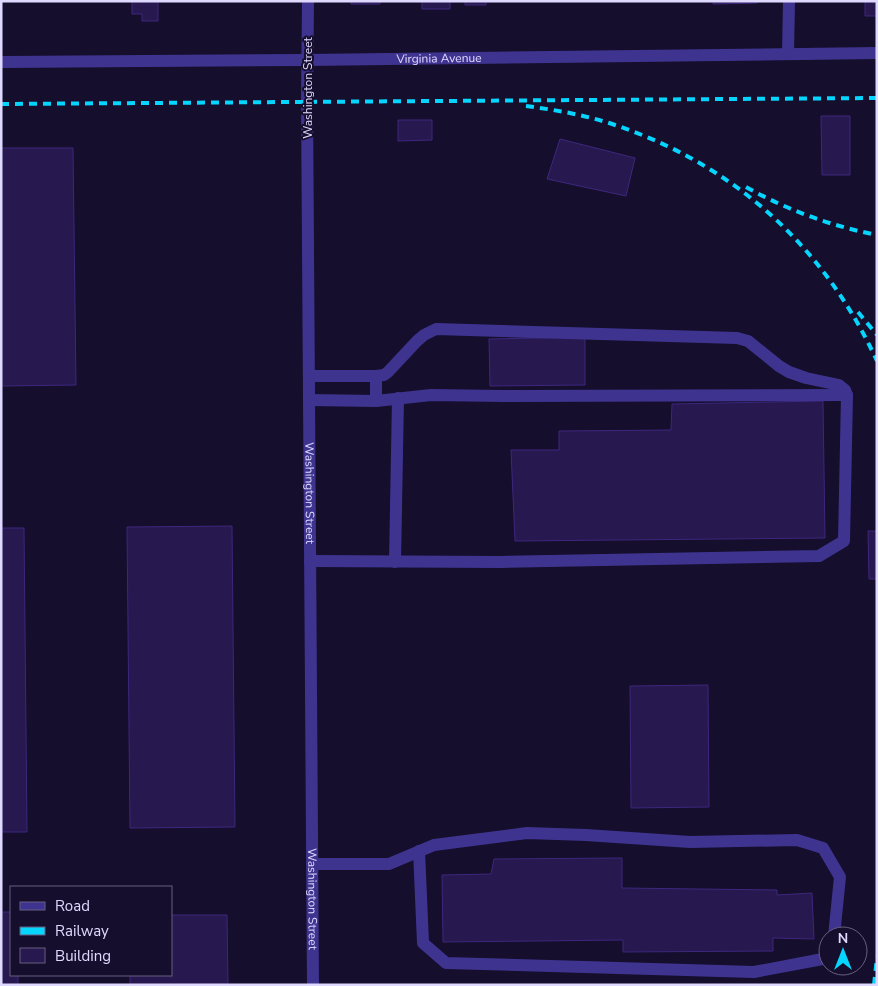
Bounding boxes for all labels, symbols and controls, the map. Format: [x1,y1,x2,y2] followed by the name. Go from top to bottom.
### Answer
[300,36,316,139] street label: Washington Street
[395,50,482,67] street label: Virginia Avenue
[301,442,318,545] street label: Washington Street
[304,848,321,951] street label: Washington Street
[10,886,172,976] legend
[55,896,90,916] text: Road
[55,921,109,941] text: Railway
[818,926,868,976] north arrow
[838,929,848,948] text: N
[55,946,111,966] text: Building

